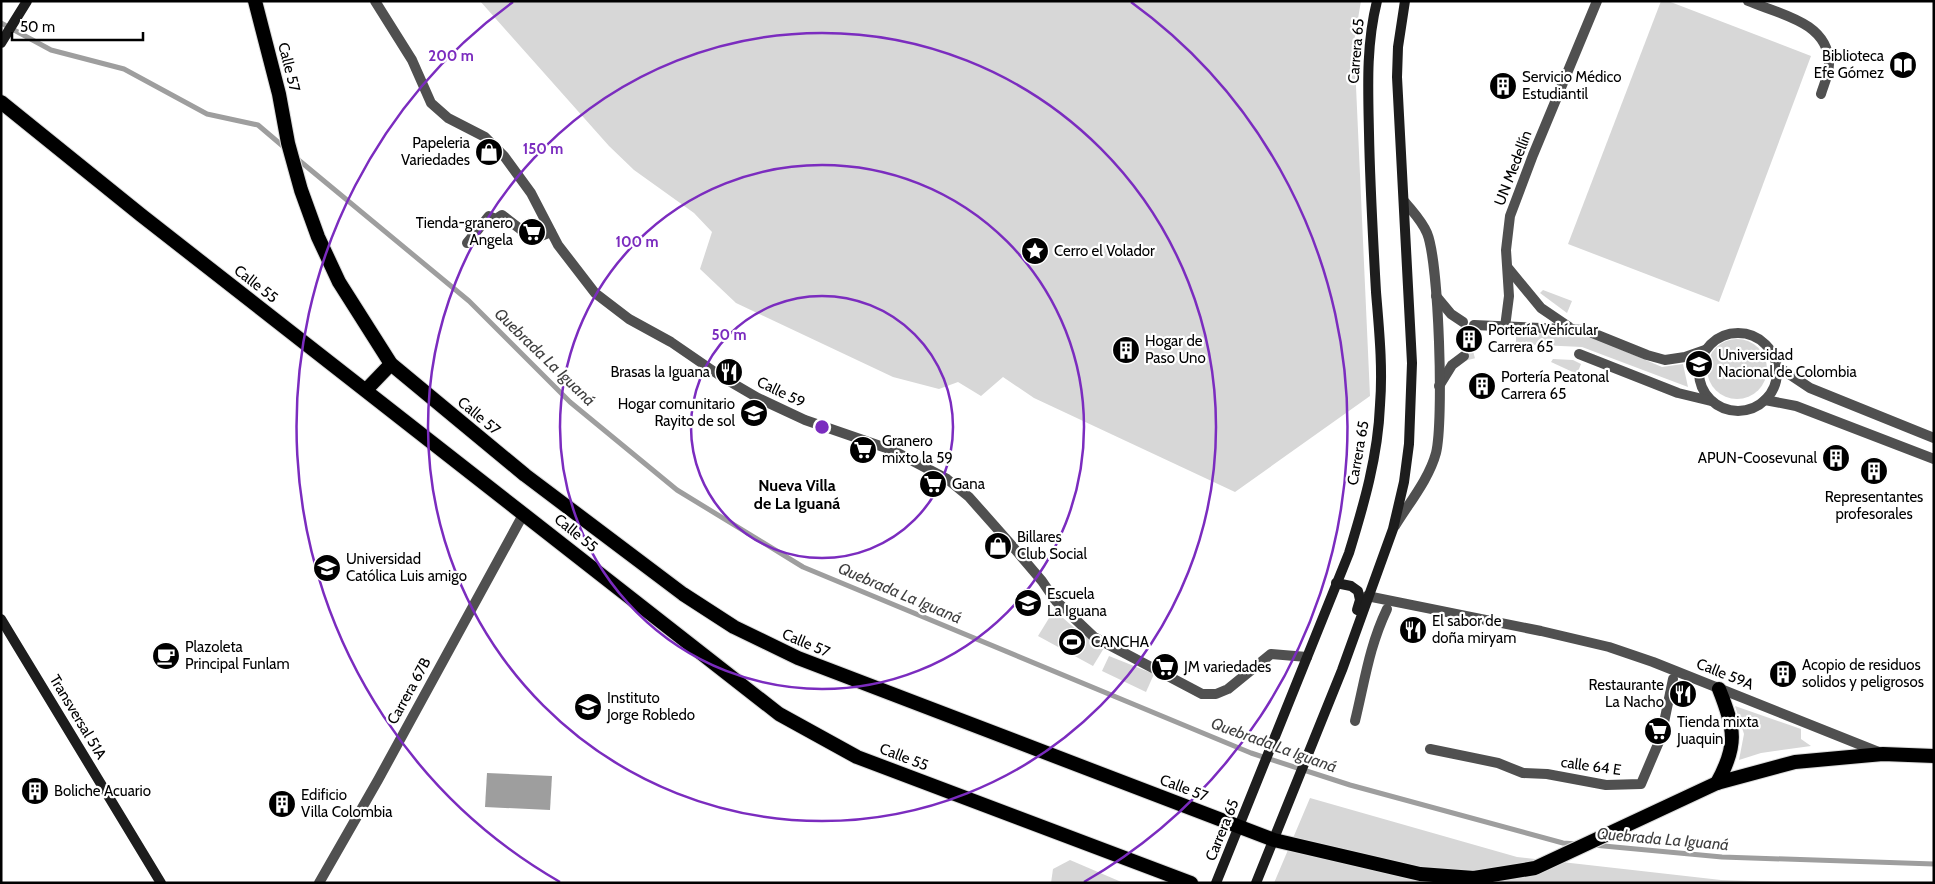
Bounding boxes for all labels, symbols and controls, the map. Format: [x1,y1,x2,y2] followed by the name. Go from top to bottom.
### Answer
[12,10,144,42] scale bar
[20,18,55,36] text: 50 m
[1344,18,1368,84] street label: Carrera 65
[274,40,304,94] street label: Calle 57
[428,47,474,65] text: 200 m
[1814,47,1885,82] place label: Biblioteca Efe Gómez
[1888,50,1918,80] library icon: Biblioteca Efe Gómez
[1522,68,1622,103] place label: Servicio Médico Estudiantil
[1488,71,1518,101] building icon: Servicio Médico Estudiantil
[1490,128,1536,208] street label: UN Medellín
[401,134,471,169] place label: Papeleria Variedades
[474,137,504,167] shop icon: Papeleria Variedades
[523,140,563,158] text: 150 m
[416,214,514,249] place label: Tienda-granero Angela
[517,217,547,247] supermarket icon: Tienda-granero Angela
[615,233,659,251] text: 100 m
[1020,236,1050,266] place icon: Cerro el Volador
[1054,242,1155,260] place label: Cerro el Volador
[230,261,282,307] street label: Calle 55
[491,304,599,410] water label: Quebrada La Iguaná
[1488,321,1598,356] place label: Portería Vehícular Carrera 65
[1454,324,1484,354] building icon: Portería Vehícular Carrera 65
[711,326,747,344] text: 50 m
[1145,332,1206,367] place label: Hogar de Paso Uno
[1111,335,1141,365] building icon: Hogar de Paso Uno
[1718,346,1857,381] place label: Universidad Nacional de Colombia
[1684,349,1714,379] school or university icon: Universidad Nacional de Colombia
[714,357,744,387] restaurant icon: Brasas la Iguana
[610,363,711,381] place label: Brasas la Iguana
[1501,368,1609,403] place label: Portería Peatonal Carrera 65
[1467,371,1497,401] building icon: Portería Peatonal Carrera 65
[754,373,808,411] street label: Calle 59
[454,393,504,439] street label: Calle 57
[618,395,735,430] place label: Hogar comunitario Rayito de sol
[739,398,769,428] school or university icon: Hogar comunitario Rayito de sol
[813,418,831,436] centre of rings
[1343,419,1373,487] street label: Carrera 65
[882,432,953,467] place label: Granero mixto la 59
[848,435,878,465] supermarket icon: Granero mixto la 59
[1821,443,1851,473] building icon: APUN-Coosevunal
[1698,449,1817,467] place label: APUN-Coosevunal
[1859,456,1889,486] building icon: Representantes profesorales
[918,469,948,499] supermarket icon: Gana
[952,475,986,493] place label: Gana
[754,476,840,513] district label: Nueva Villa de La Iguaná
[1825,488,1923,523] place label: Representantes profesorales
[551,510,601,556] street label: Calle 55
[1017,528,1088,563] place label: Billares Club Social
[983,531,1013,561] shop icon: Billares Club Social
[346,550,467,585] place label: Universidad Católica Luis amigo
[312,553,342,583] school or university icon: Universidad Católica Luis amigo
[835,558,965,628] water label: Quebrada La Iguaná
[1047,585,1108,620] place label: Escuela La Iguana
[1013,588,1043,618] school or university icon: Escuela La Iguana
[1432,612,1516,647] place label: El sabor de doña miryam
[1398,615,1428,645] restaurant icon: El sabor de doña miryam
[779,625,833,661] street label: Calle 57
[1057,627,1087,657] sports icon: CANCHA
[1091,633,1150,651] place label: CANCHA
[185,638,290,673] place label: Plazoleta Principal Funlam
[151,641,181,671] cafe icon: Plazoleta Principal Funlam
[1150,652,1180,682] supermarket icon: JM variedades
[383,654,435,728] street label: Carrera 67B
[1694,654,1757,694] street label: Calle 59A
[1802,656,1924,691] place label: Acopio de residuos solidos y peligrosos
[1183,658,1271,676] place label: JM variedades
[1768,659,1798,689] building icon: Acopio de residuos solidos y peligrosos
[46,672,111,763] street label: Transversal 51A
[1588,676,1664,711] place label: Restaurante La Nacho
[1668,679,1698,709] restaurant icon: Restaurante La Nacho
[606,689,695,724] place label: Instituto Jorge Robledo
[573,692,603,722] school or university icon: Instituto Jorge Robledo
[1209,713,1339,777] water label: Quebrada La Iguaná
[1676,713,1760,748] place label: Tienda mixta Juaquin
[1643,716,1673,746] supermarket icon: Tienda mixta Juaquin
[877,740,931,774] street label: Calle 55
[1560,753,1622,779] street label: calle 64 E
[1157,771,1211,806] street label: Calle 57
[20,776,50,806] building icon: Boliche Acuario
[54,782,151,800] place label: Boliche Acuario
[301,786,393,821] place label: Edificio Villa Colombia
[267,789,297,819] building icon: Edificio Villa Colombia
[1201,796,1243,864] street label: Carrera 65
[1596,824,1730,854] water label: Quebrada La Iguaná

